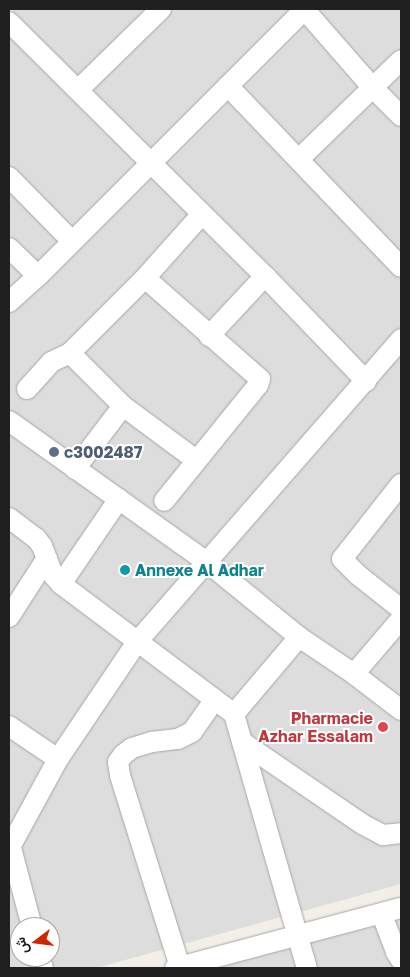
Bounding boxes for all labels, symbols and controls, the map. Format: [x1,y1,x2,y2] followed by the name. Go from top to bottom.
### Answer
[64,442,142,462] place label: c3002487
[48,446,60,458] marker: c3002487
[135,560,264,580] place label: Annexe Al Adhar
[119,564,131,576] marker: Annexe Al Adhar
[258,708,373,746] place label: Pharmacie Azhar Essalam
[377,721,389,733] marker: Pharmacie Azhar Essalam
[10,917,60,967] north arrow
[11,935,31,956] text: ش

